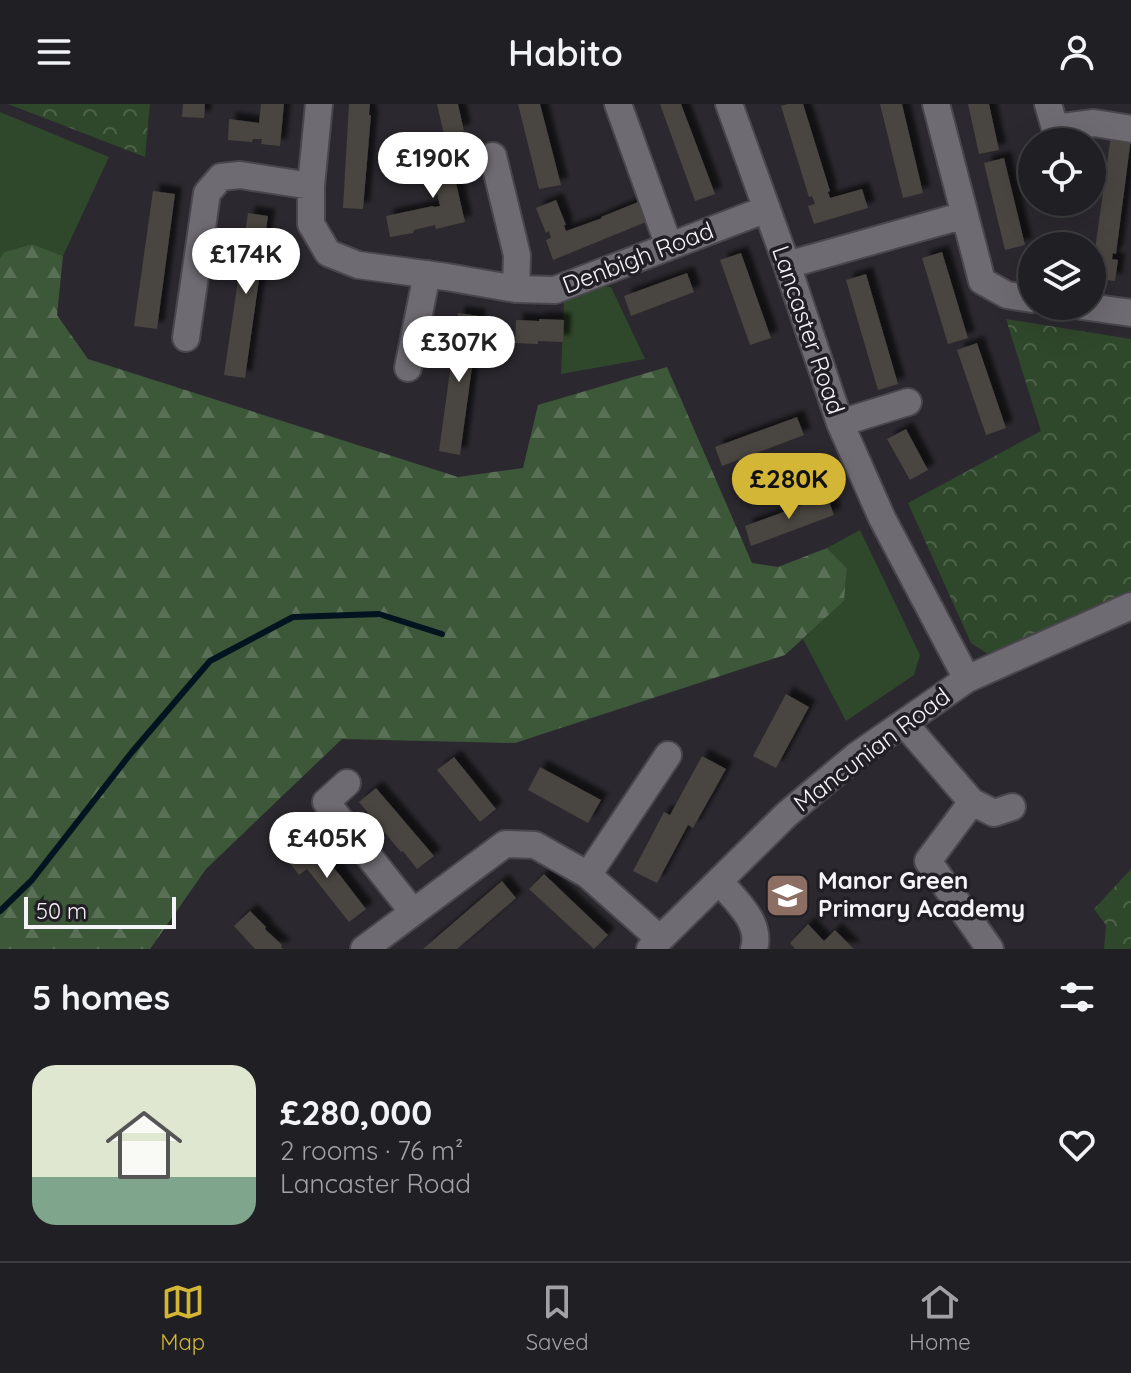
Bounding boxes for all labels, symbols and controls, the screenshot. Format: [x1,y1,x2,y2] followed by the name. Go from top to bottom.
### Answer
[32,30,76,74] icon: menu
[508,30,623,75] text: Habito
[1055,30,1099,74] icon: person
[1018,128,1106,320] map controls
[1018,128,1106,216] button: locate
[377,132,489,200] pin: £190K
[396,141,470,174] text: £190K
[558,215,717,300] street label: Denbigh Road
[190,228,302,296] pin: £174K
[1018,232,1106,320] button: layers
[210,237,282,270] text: £174K
[766,241,852,418] street label: Lancaster Road
[403,316,515,384] pin: £307K
[421,325,497,358] text: £307K
[733,453,845,521] pin: £280K
[750,462,828,495] text: £280K
[787,681,955,818] street label: Mancunian Road
[271,812,383,880] pin: £405K
[287,821,367,854] text: £405K
[818,865,1025,923] place label: Manor Green Primary Academy
[763,871,811,919] school or university icon: Manor Green Primary Academy
[24,893,176,929] scale bar
[36,897,87,925] text: 50 m
[1055,975,1099,1019] icon: filters
[32,976,170,1019] text: 5 homes
[280,1091,432,1134] text: £280,000
[96,1097,192,1193] icon: home
[1055,1123,1099,1167] icon: heart
[280,1134,463,1167] text: 2 rooms · 76 m²
[280,1167,471,1200] text: Lancaster Road
[160,1280,205,1356] tab: Map
[526,1280,588,1356] tab: Saved
[909,1280,971,1356] tab: Home

